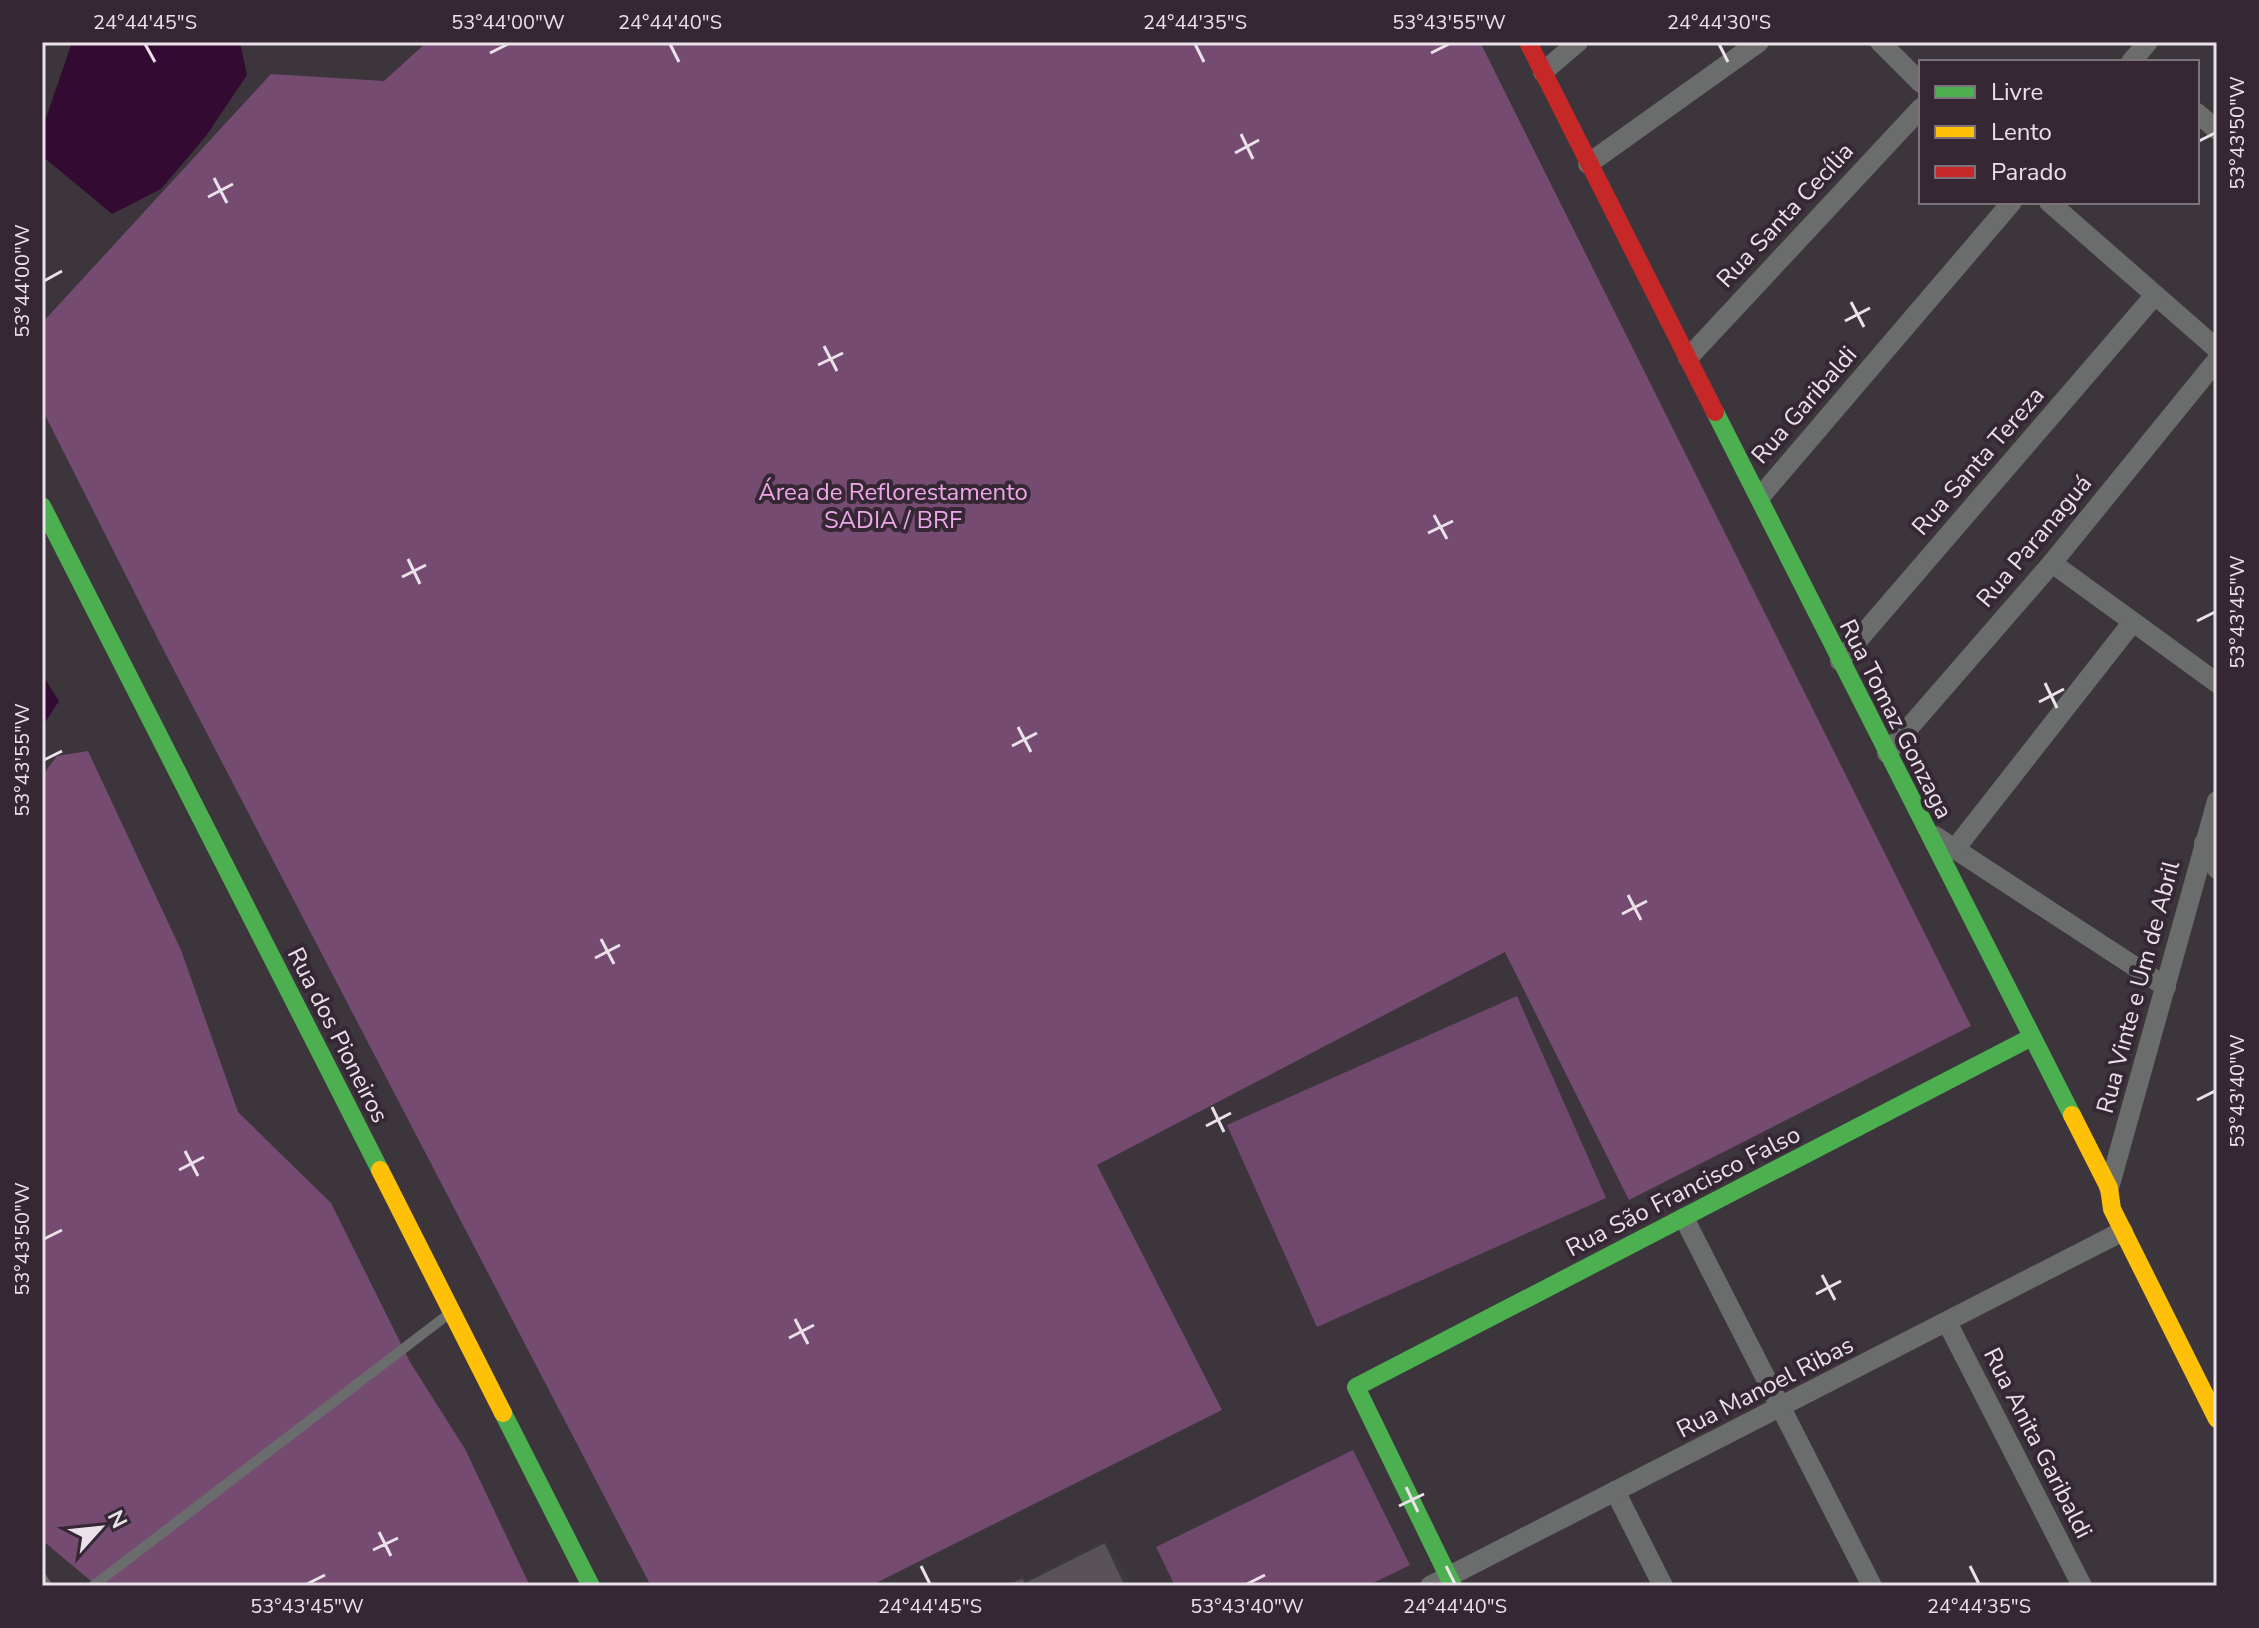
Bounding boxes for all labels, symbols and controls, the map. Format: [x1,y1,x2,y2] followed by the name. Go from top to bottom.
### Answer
[93,9,197,36] text: 24°44'45"S
[451,9,565,36] text: 53°44'00"W
[618,9,722,36] text: 24°44'40"S
[1143,9,1247,36] text: 24°44'35"S
[1392,9,1506,36] text: 53°43'55"W
[1667,9,1771,36] text: 24°44'30"S
[1919,60,2199,204] legend
[1991,76,2043,108] text: Livre
[2224,76,2251,190] text: 53°43'50"W
[1991,116,2052,148] text: Lento
[1709,136,1861,294] street label: Rua Santa Cecília
[1991,156,2067,188] text: Parado
[9,224,36,338] text: 53°44'00"W
[1744,339,1864,471] street label: Rua Garibaldi
[1905,380,2051,542] street label: Rua Santa Tereza
[1969,468,2099,614] street label: Rua Paranaguá
[758,476,1028,536] park label: Área de Reflorestamento SADIA / BRF
[2224,555,2251,669] text: 53°43'45"W
[1832,614,1960,824] street label: Rua Tomaz Gonzaga
[9,703,36,817] text: 53°43'55"W
[2089,857,2187,1117] street label: Rua Vinte e Um de Abril
[280,942,396,1128] street label: Rua dos Pioneiros
[2224,1034,2251,1148] text: 53°43'40"W
[1560,1118,1806,1264] street label: Rua São Francisco Falso
[9,1182,36,1296] text: 53°43'50"W
[1671,1329,1859,1445] street label: Rua Manoel Ribas
[1976,1342,2100,1544] street label: Rua Anita Garibaldi
[60,1488,140,1568] north arrow
[100,1505,134,1534] text: N
[250,1593,364,1620] text: 53°43'45"W
[878,1593,982,1620] text: 24°44'45"S
[1190,1593,1304,1620] text: 53°43'40"W
[1403,1593,1507,1620] text: 24°44'40"S
[1927,1593,2031,1620] text: 24°44'35"S

